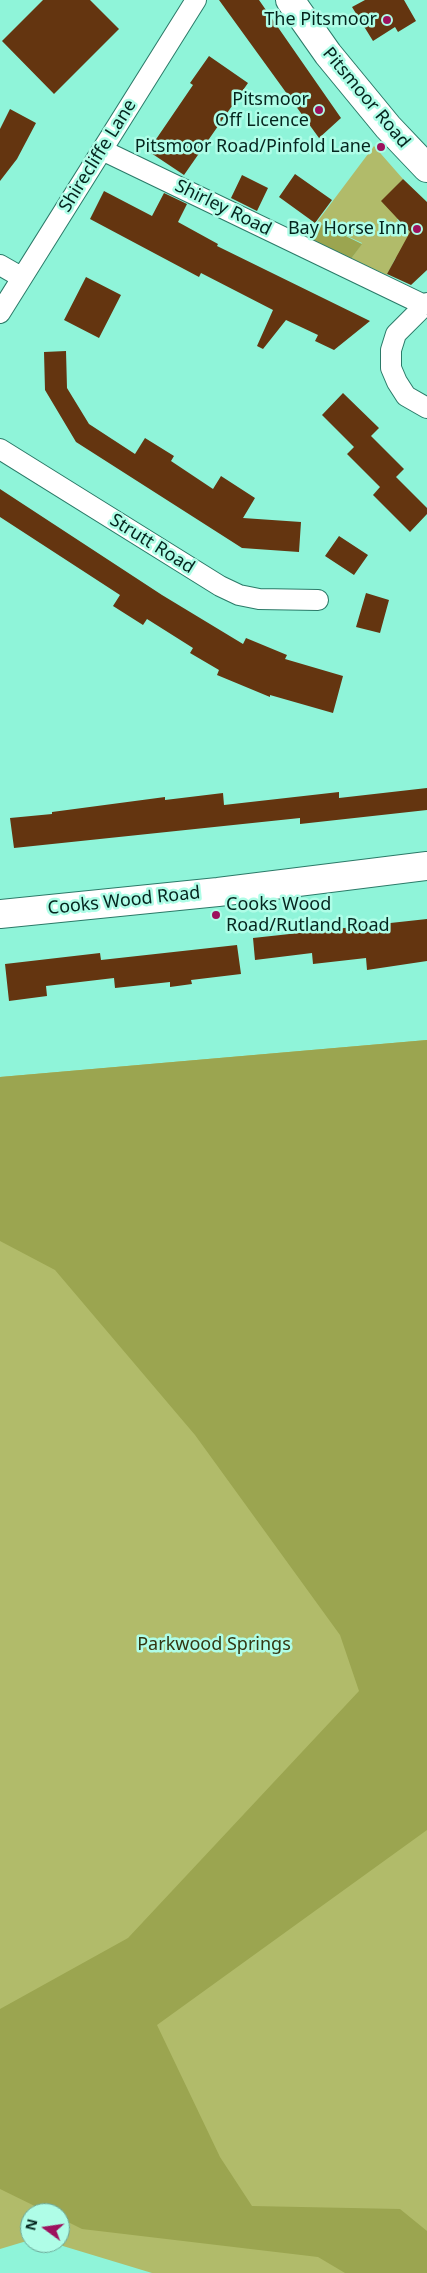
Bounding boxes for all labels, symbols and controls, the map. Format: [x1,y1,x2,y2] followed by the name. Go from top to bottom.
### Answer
[264,9,377,31] place label: The Pitsmoor
[381,14,393,26] marker: The Pitsmoor
[318,43,414,153] street label: Pitsmoor Road
[215,89,309,132] place label: Pitsmoor Off Licence
[55,96,141,216] street label: Shirecliffe Lane
[313,104,325,116] marker: Pitsmoor Off Licence
[135,136,371,158] place label: Pitsmoor Road/Pinfold Lane
[375,141,387,153] marker: Pitsmoor Road/Pinfold Lane
[171,175,275,241] street label: Shirley Road
[288,218,407,240] place label: Bay Horse Inn
[411,223,423,235] marker: Bay Horse Inn
[106,509,198,579] street label: Strutt Road
[47,882,201,920] street label: Cooks Wood Road
[226,894,390,936] place label: Cooks Wood Road/Rutland Road
[210,909,222,921] marker: Cooks Wood Road/Rutland Road
[137,1634,291,1656] park label: Parkwood Springs
[20,2203,70,2253] north arrow
[20,2217,42,2232] text: N

